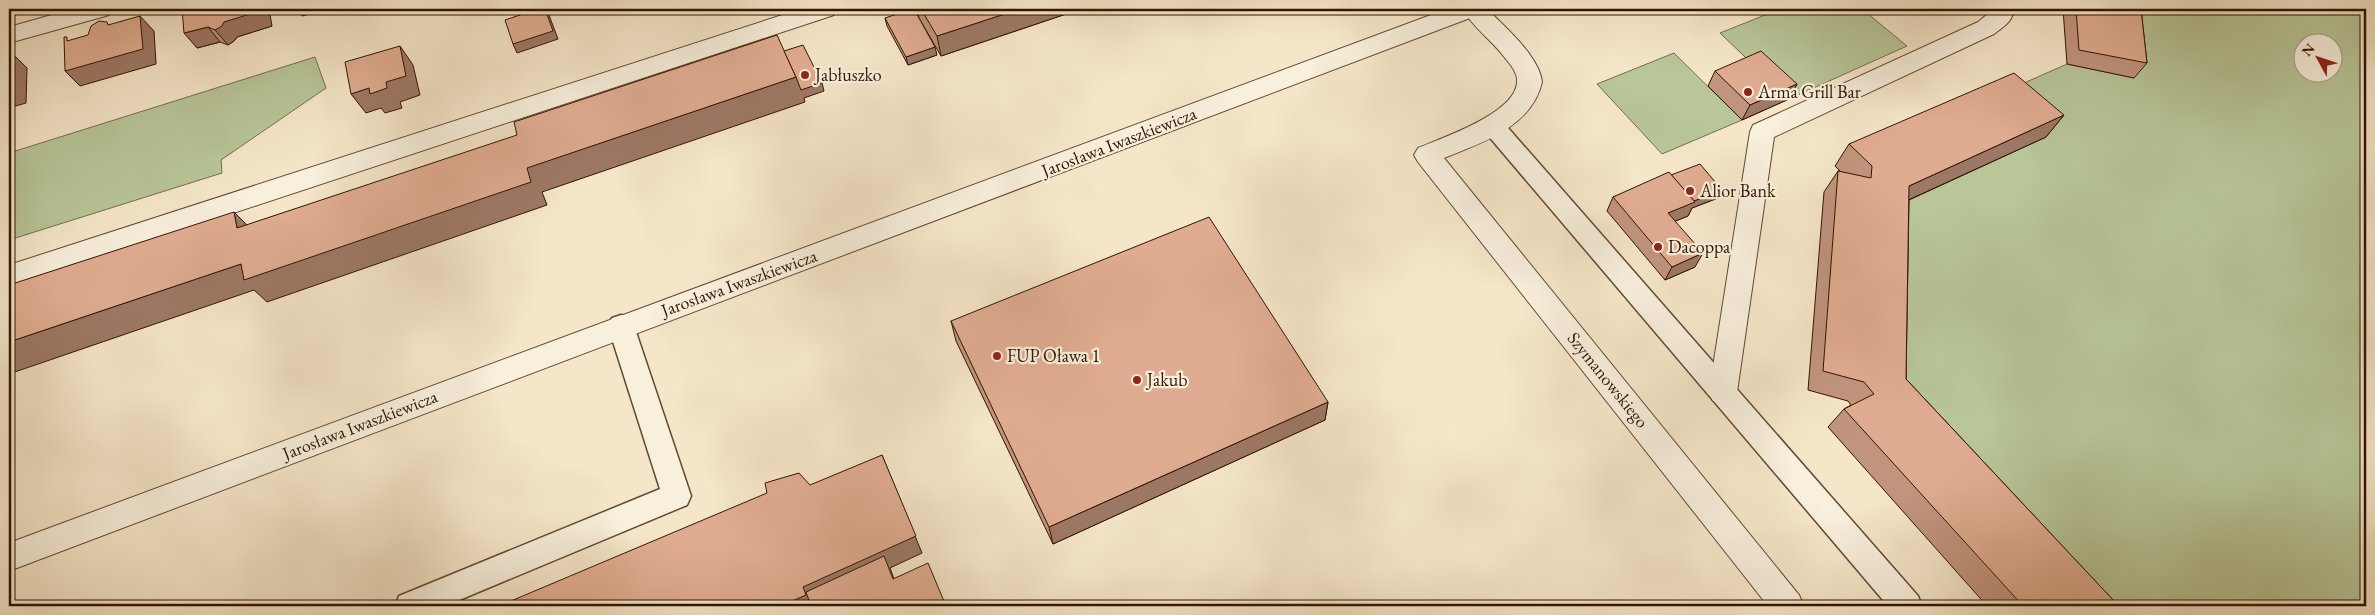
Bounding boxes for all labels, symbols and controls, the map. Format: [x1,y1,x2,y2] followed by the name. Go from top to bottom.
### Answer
[2292,32,2342,82] north arrow
[2298,39,2319,60] text: N
[813,63,882,86] place label: Jabłuszko
[799,69,811,81] marker: Jabłuszko
[1757,80,1861,103] place label: Arma Grill Bar
[1742,86,1754,98] marker: Arma Grill Bar
[1036,101,1200,182] street label: Jarosława Iwaszkiewicza
[1699,179,1776,202] place label: Alior Bank
[1684,185,1696,197] marker: Alior Bank
[1668,235,1731,258] place label: Dacoppa
[1652,241,1664,253] marker: Dacoppa
[656,243,821,322] street label: Jarosława Iwaszkiewicza
[1563,327,1654,432] street label: Szymanowskiego
[1007,344,1100,367] place label: FUP Oława 1
[991,350,1003,362] marker: FUP Oława 1
[1145,368,1188,391] place label: Jakub
[1131,374,1143,386] marker: Jakub
[277,384,441,465] street label: Jarosława Iwaszkiewicza

